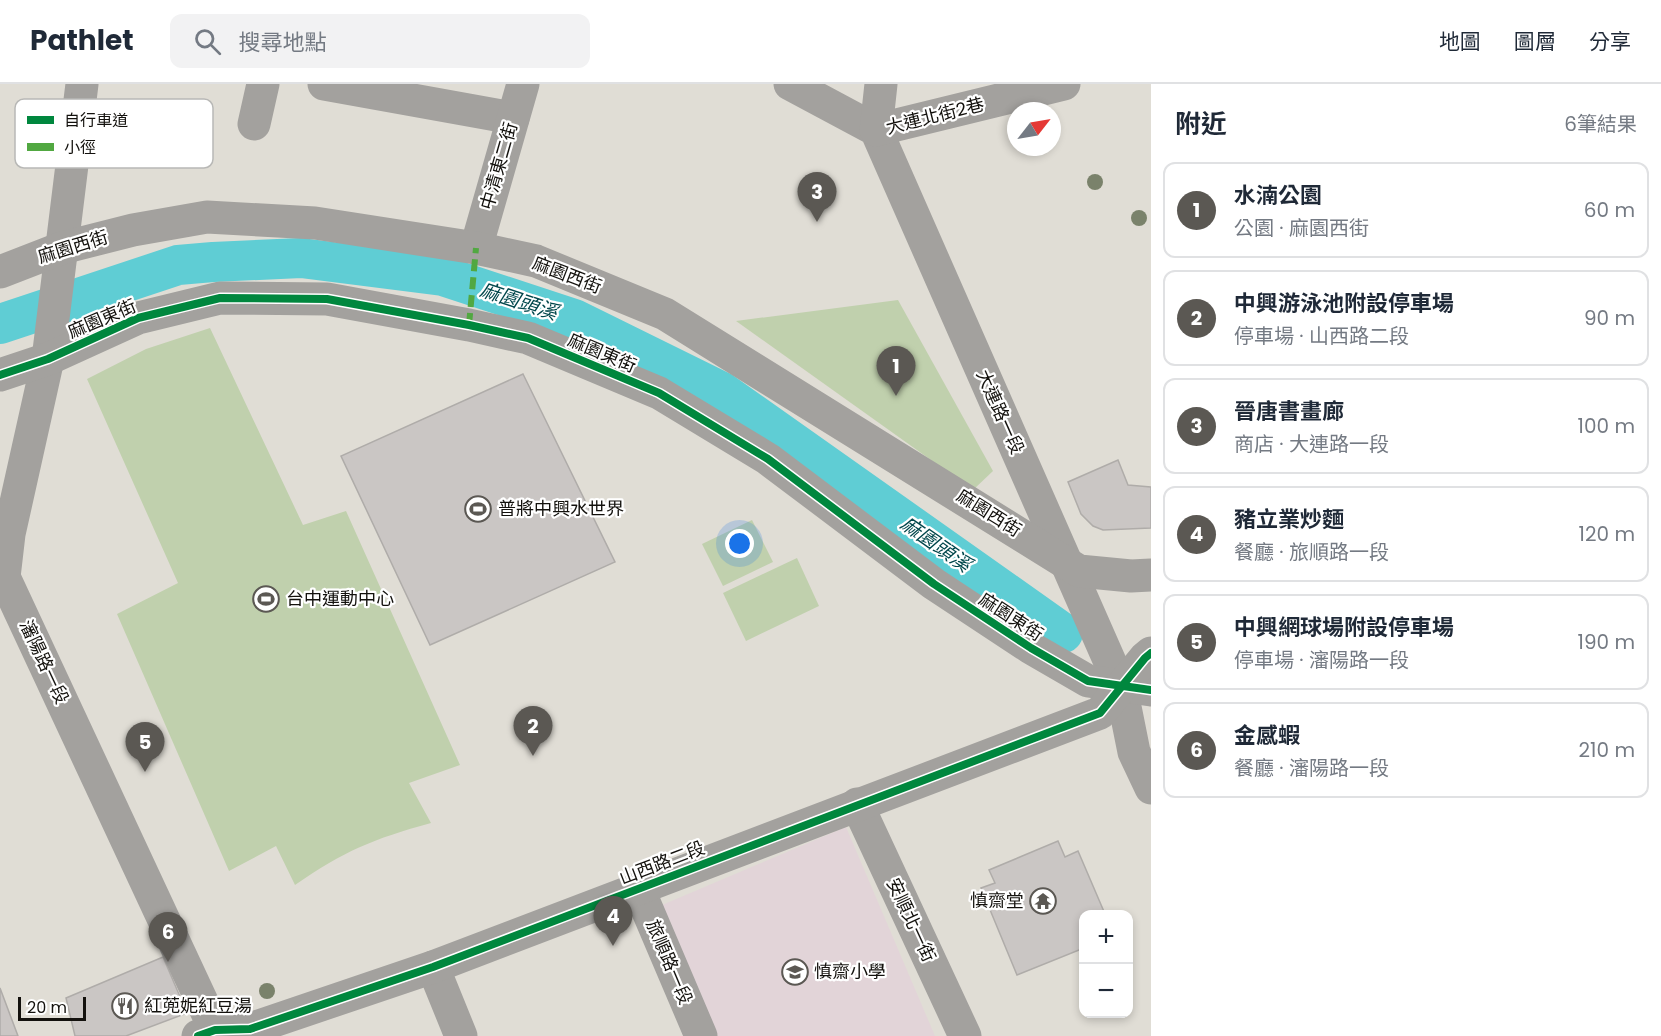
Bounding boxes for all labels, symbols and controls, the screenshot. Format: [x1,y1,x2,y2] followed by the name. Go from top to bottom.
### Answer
[170,14,590,68] search box
[30,21,134,60] text: Pathlet
[191,25,224,58] icon: search
[239,27,327,58] text: 搜尋地點
[1439,27,1481,56] text: 地圖
[1514,27,1556,56] text: 圖層
[1589,27,1631,56] text: 分享
[883,91,987,140] street label: 大連北街2巷
[15,99,213,168] legend
[1007,102,1061,156] north arrow
[1175,106,1227,142] text: 附近
[64,109,128,132] text: 自行車道
[1564,110,1637,138] text: 6筆結果
[474,119,523,213] street label: 中清東二街
[64,136,96,159] text: 小徑
[798,172,836,222] pin: 3
[1234,180,1322,211] text: 水湳公園
[1193,196,1200,224] text: 1
[1584,196,1635,224] text: 60 m
[1234,214,1369,242] text: 公園 · 麻園西街
[35,224,111,269] street label: 麻園西街
[529,250,605,299] street label: 麻園西街
[477,275,564,328] water label: 麻園頭溪
[1234,288,1454,319] text: 中興游泳池附設停車場
[64,293,140,344] street label: 麻園東街
[1191,304,1202,332] text: 2
[1584,304,1635,332] text: 90 m
[1234,322,1409,350] text: 停車場 · 山西路二段
[564,327,640,378] street label: 麻園東街
[876,346,916,396] pin: 1
[971,366,1030,458] street label: 大連路一段
[1234,396,1344,427] text: 晉唐書畫廊
[1190,412,1203,440] text: 3
[1578,412,1635,440] text: 100 m
[1234,430,1389,458] text: 商店 · 大連路一段
[952,483,1026,542] street label: 麻園西街
[463,494,493,524] sports icon: 普將中興水世界
[498,496,624,521] place label: 普將中興水世界
[1234,504,1344,535] text: 豬立業炒麵
[895,510,979,580] water label: 麻園頭溪
[1190,520,1203,548] text: 4
[1579,520,1635,548] text: 120 m
[725,529,754,558] your location
[1234,538,1389,566] text: 餐廳 · 旅順路一段
[251,584,281,614] sports icon: 台中運動中心
[286,586,394,611] place label: 台中運動中心
[974,586,1048,647] street label: 麻園東街
[1234,612,1454,643] text: 中興網球場附設停車場
[14,616,75,708] street label: 瀋陽路一段
[1190,628,1203,656] text: 5
[1578,628,1635,656] text: 190 m
[1234,646,1409,674] text: 停車場 · 瀋陽路一段
[514,706,552,756] pin: 2
[1234,720,1300,751] text: 金感蝦
[126,722,164,772] pin: 5
[1190,736,1203,764] text: 6
[1579,736,1635,764] text: 210 m
[1234,754,1389,782] text: 餐廳 · 瀋陽路一段
[615,835,708,890] street label: 山西路二段
[881,874,942,966] street label: 安順北一街
[1028,886,1058,916] temple icon: 慎齋堂
[970,888,1024,913] place label: 慎齋堂
[594,896,632,946] pin: 4
[1079,910,1133,1018] map controls
[1079,910,1133,964] button: +
[148,912,188,962] pin: 6
[640,915,699,1008] street label: 旅順路一段
[780,957,810,987] school or university icon: 慎齋小學
[814,959,886,984] place label: 慎齋小學
[1079,964,1133,1018] button: −
[110,991,140,1021] restaurant icon: 紅蔸妮紅豆湯
[144,993,252,1018] place label: 紅蔸妮紅豆湯
[18,994,86,1022] scale bar
[27,996,67,1019] text: 20 m

